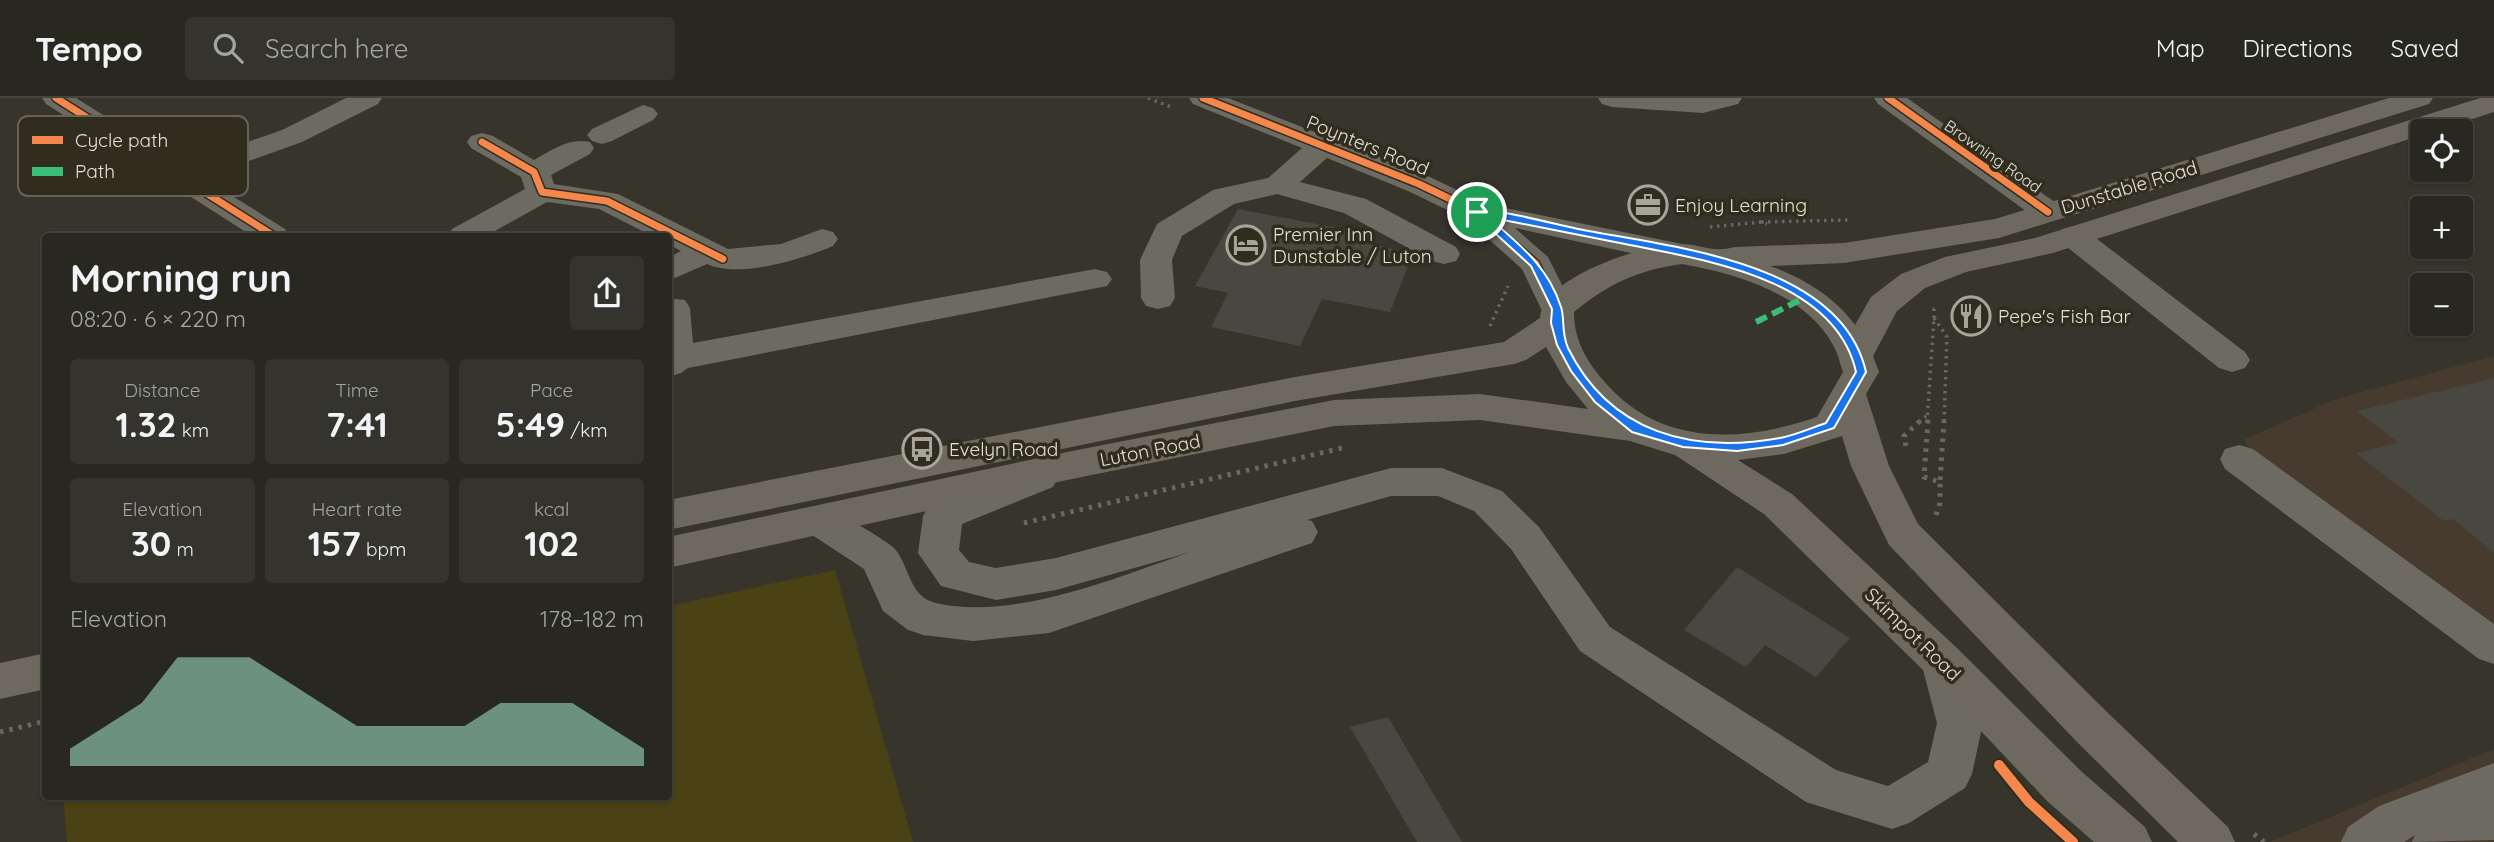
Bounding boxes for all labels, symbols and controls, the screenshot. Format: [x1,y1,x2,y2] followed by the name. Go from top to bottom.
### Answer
[185,17,675,80] search box
[35,28,143,69] text: Tempo
[209,29,247,67] icon: search
[265,32,408,65] text: Search here
[2156,33,2205,63] text: Map
[2243,33,2353,63] text: Directions
[2391,33,2459,63] text: Saved
[1303,110,1433,180] street label: Poynters Road
[1941,115,2045,197] street label: Browning Road
[18,116,248,196] legend
[2410,119,2473,336] map controls
[2410,119,2473,182] button: locate
[75,128,168,152] text: Cycle path
[2058,155,2200,219] street label: Dunstable Road
[75,159,115,183] text: Path
[1447,182,1507,242] pin
[1627,184,1669,226] office icon: Enjoy Learning
[1458,193,1496,231] icon: arrive
[1675,193,1807,217] place label: Enjoy Learning
[2410,196,2473,259] button: +
[1273,222,1432,268] place label: Premier Inn Dunstable / Luton
[1225,224,1267,266] hotel icon: Premier Inn Dunstable / Luton
[70,254,292,302] text: Morning run
[570,256,644,330] button: share
[2410,273,2473,336] button: −
[1950,295,1992,337] restaurant icon: Pepe's Fish Bar
[70,304,246,333] text: 08:20 · 6 × 220 m
[1998,304,2131,328] place label: Pepe's Fish Bar
[124,378,200,402] text: Distance
[335,378,379,402] text: Time
[530,378,573,402] text: Pace
[115,402,177,446] text: 1.32
[326,402,388,446] text: 7:41
[496,402,565,446] text: 5:49
[177,418,209,442] text: km
[565,418,608,442] text: /km
[901,428,943,470] bus stop icon: Evelyn Road
[1098,428,1202,472] street label: Luton Road
[949,437,1058,461] place label: Evelyn Road
[122,497,202,521] text: Elevation
[312,497,402,521] text: Heart rate
[534,497,569,521] text: kcal
[131,521,171,565] text: 30
[308,521,361,565] text: 157
[524,521,579,565] text: 102
[171,537,194,561] text: m
[361,537,406,561] text: bpm
[1860,582,1966,686] street label: Skimpot Road
[70,604,167,633] text: Elevation
[540,604,644,633] text: 178–182 m

